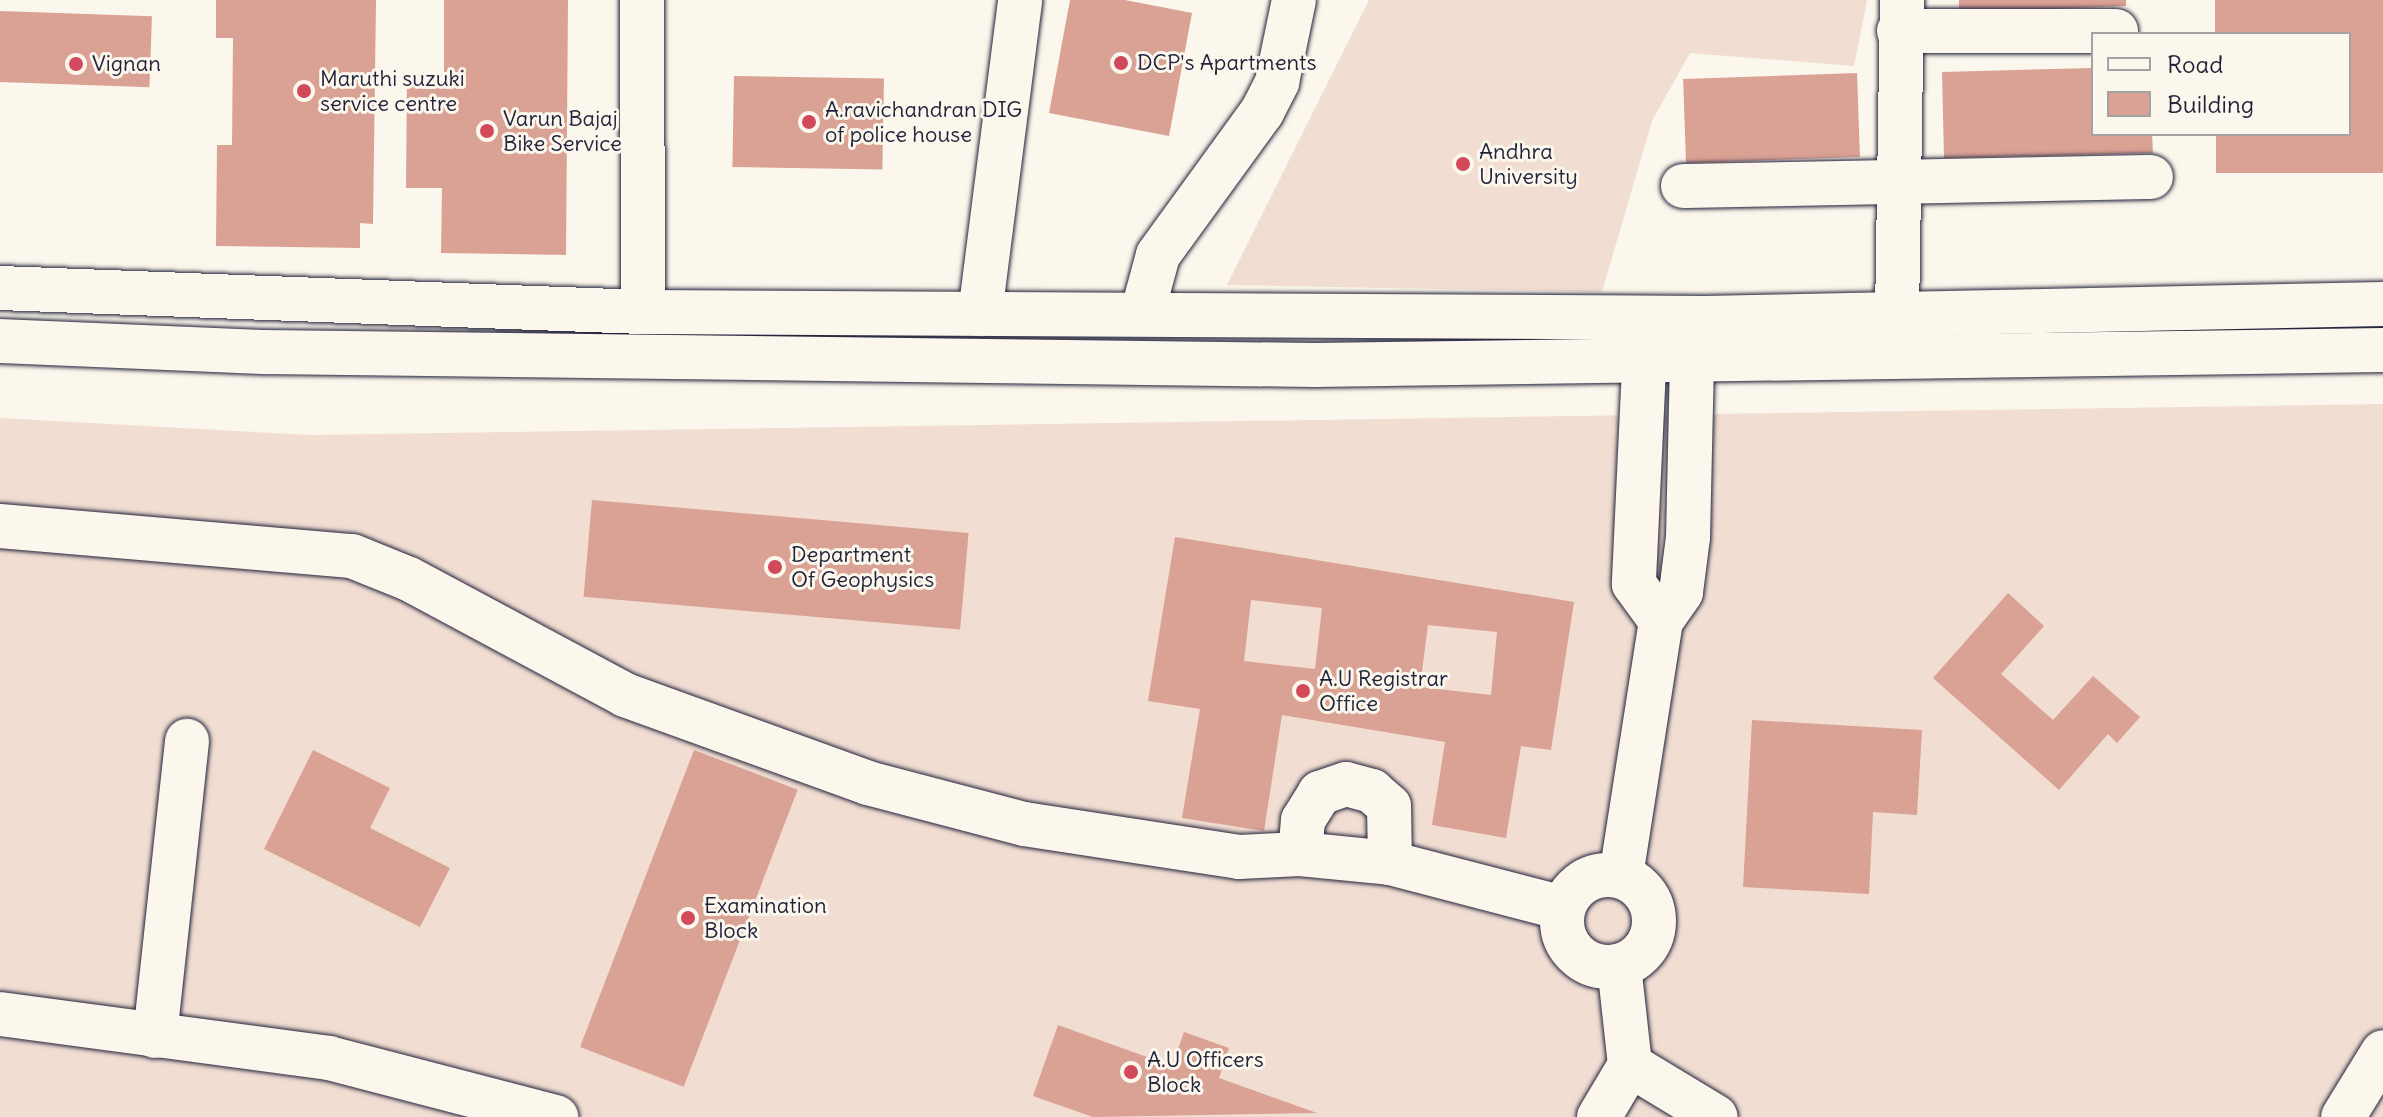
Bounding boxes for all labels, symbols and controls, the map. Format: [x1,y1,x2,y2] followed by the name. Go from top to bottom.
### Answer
[2091,32,2351,136] legend
[2167,49,2223,79] text: Road
[1137,50,1316,76] place label: DCP's Apartments
[92,51,161,77] place label: Vignan
[1112,54,1130,72] marker: DCP's Apartments
[67,55,85,73] marker: Vignan
[320,65,465,116] place label: Maruthi suzuki service centre
[295,82,313,100] marker: Maruthi suzuki service centre
[2167,89,2254,119] text: Building
[825,96,1022,148] place label: A.ravichandran DIG of police house
[503,105,622,156] place label: Varun Bajaj Bike Service
[800,113,818,131] marker: A.ravichandran DIG of police house
[478,122,496,140] marker: Varun Bajaj Bike Service
[1479,138,1578,190] place label: Andhra University
[1454,155,1472,173] marker: Andhra University
[791,541,934,592] place label: Department Of Geophysics
[766,558,784,576] marker: Department Of Geophysics
[1319,665,1448,716] place label: A.U Registrar Office
[1294,682,1312,700] marker: A.U Registrar Office
[704,892,827,944] place label: Examination Block
[679,909,697,927] marker: Examination Block
[1147,1046,1264,1098] place label: A.U Officers Block
[1122,1063,1140,1081] marker: A.U Officers Block

